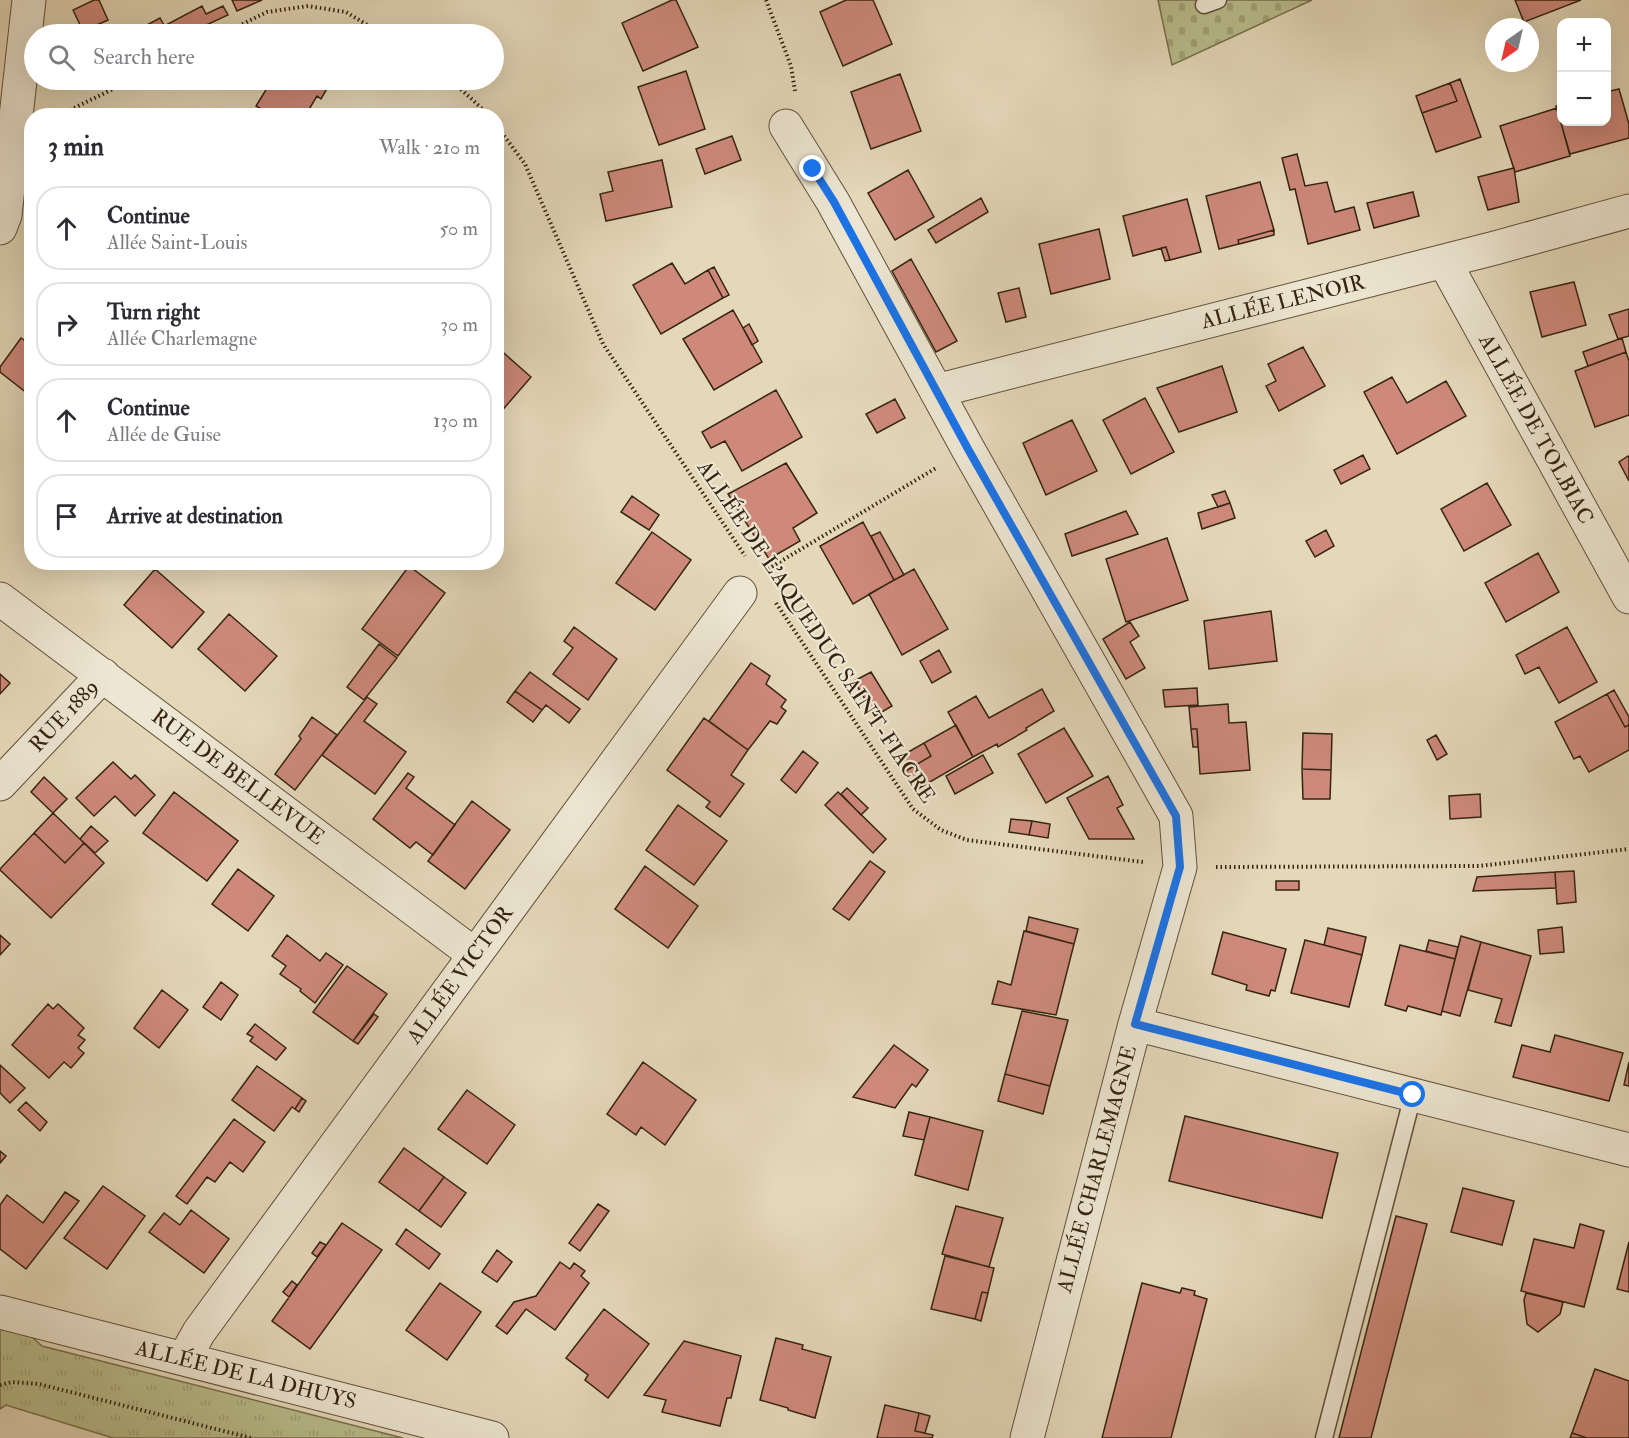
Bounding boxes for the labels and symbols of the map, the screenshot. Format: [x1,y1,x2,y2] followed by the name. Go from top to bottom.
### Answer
[1485,18,1539,72] north arrow
[799,155,825,181] route end
[1197,268,1369,336] street label: ALLÉE LENOIR
[1472,328,1600,529] street label: ALLÉE DE TOLBIAC
[690,455,941,808] street label: ALLÉE DE L'AQUEDUC SAINT-FIACRE
[24,674,104,758] street label: RUE 1889
[146,703,330,851] street label: RUE DE BELLEVUE
[400,900,520,1050] street label: ALLÉE VICTOR
[1051,1043,1143,1296] street label: ALLÉE CHARLEMAGNE
[1399,1081,1425,1107] route start
[132,1334,359,1415] street label: ALLÉE DE LA DHUYS

